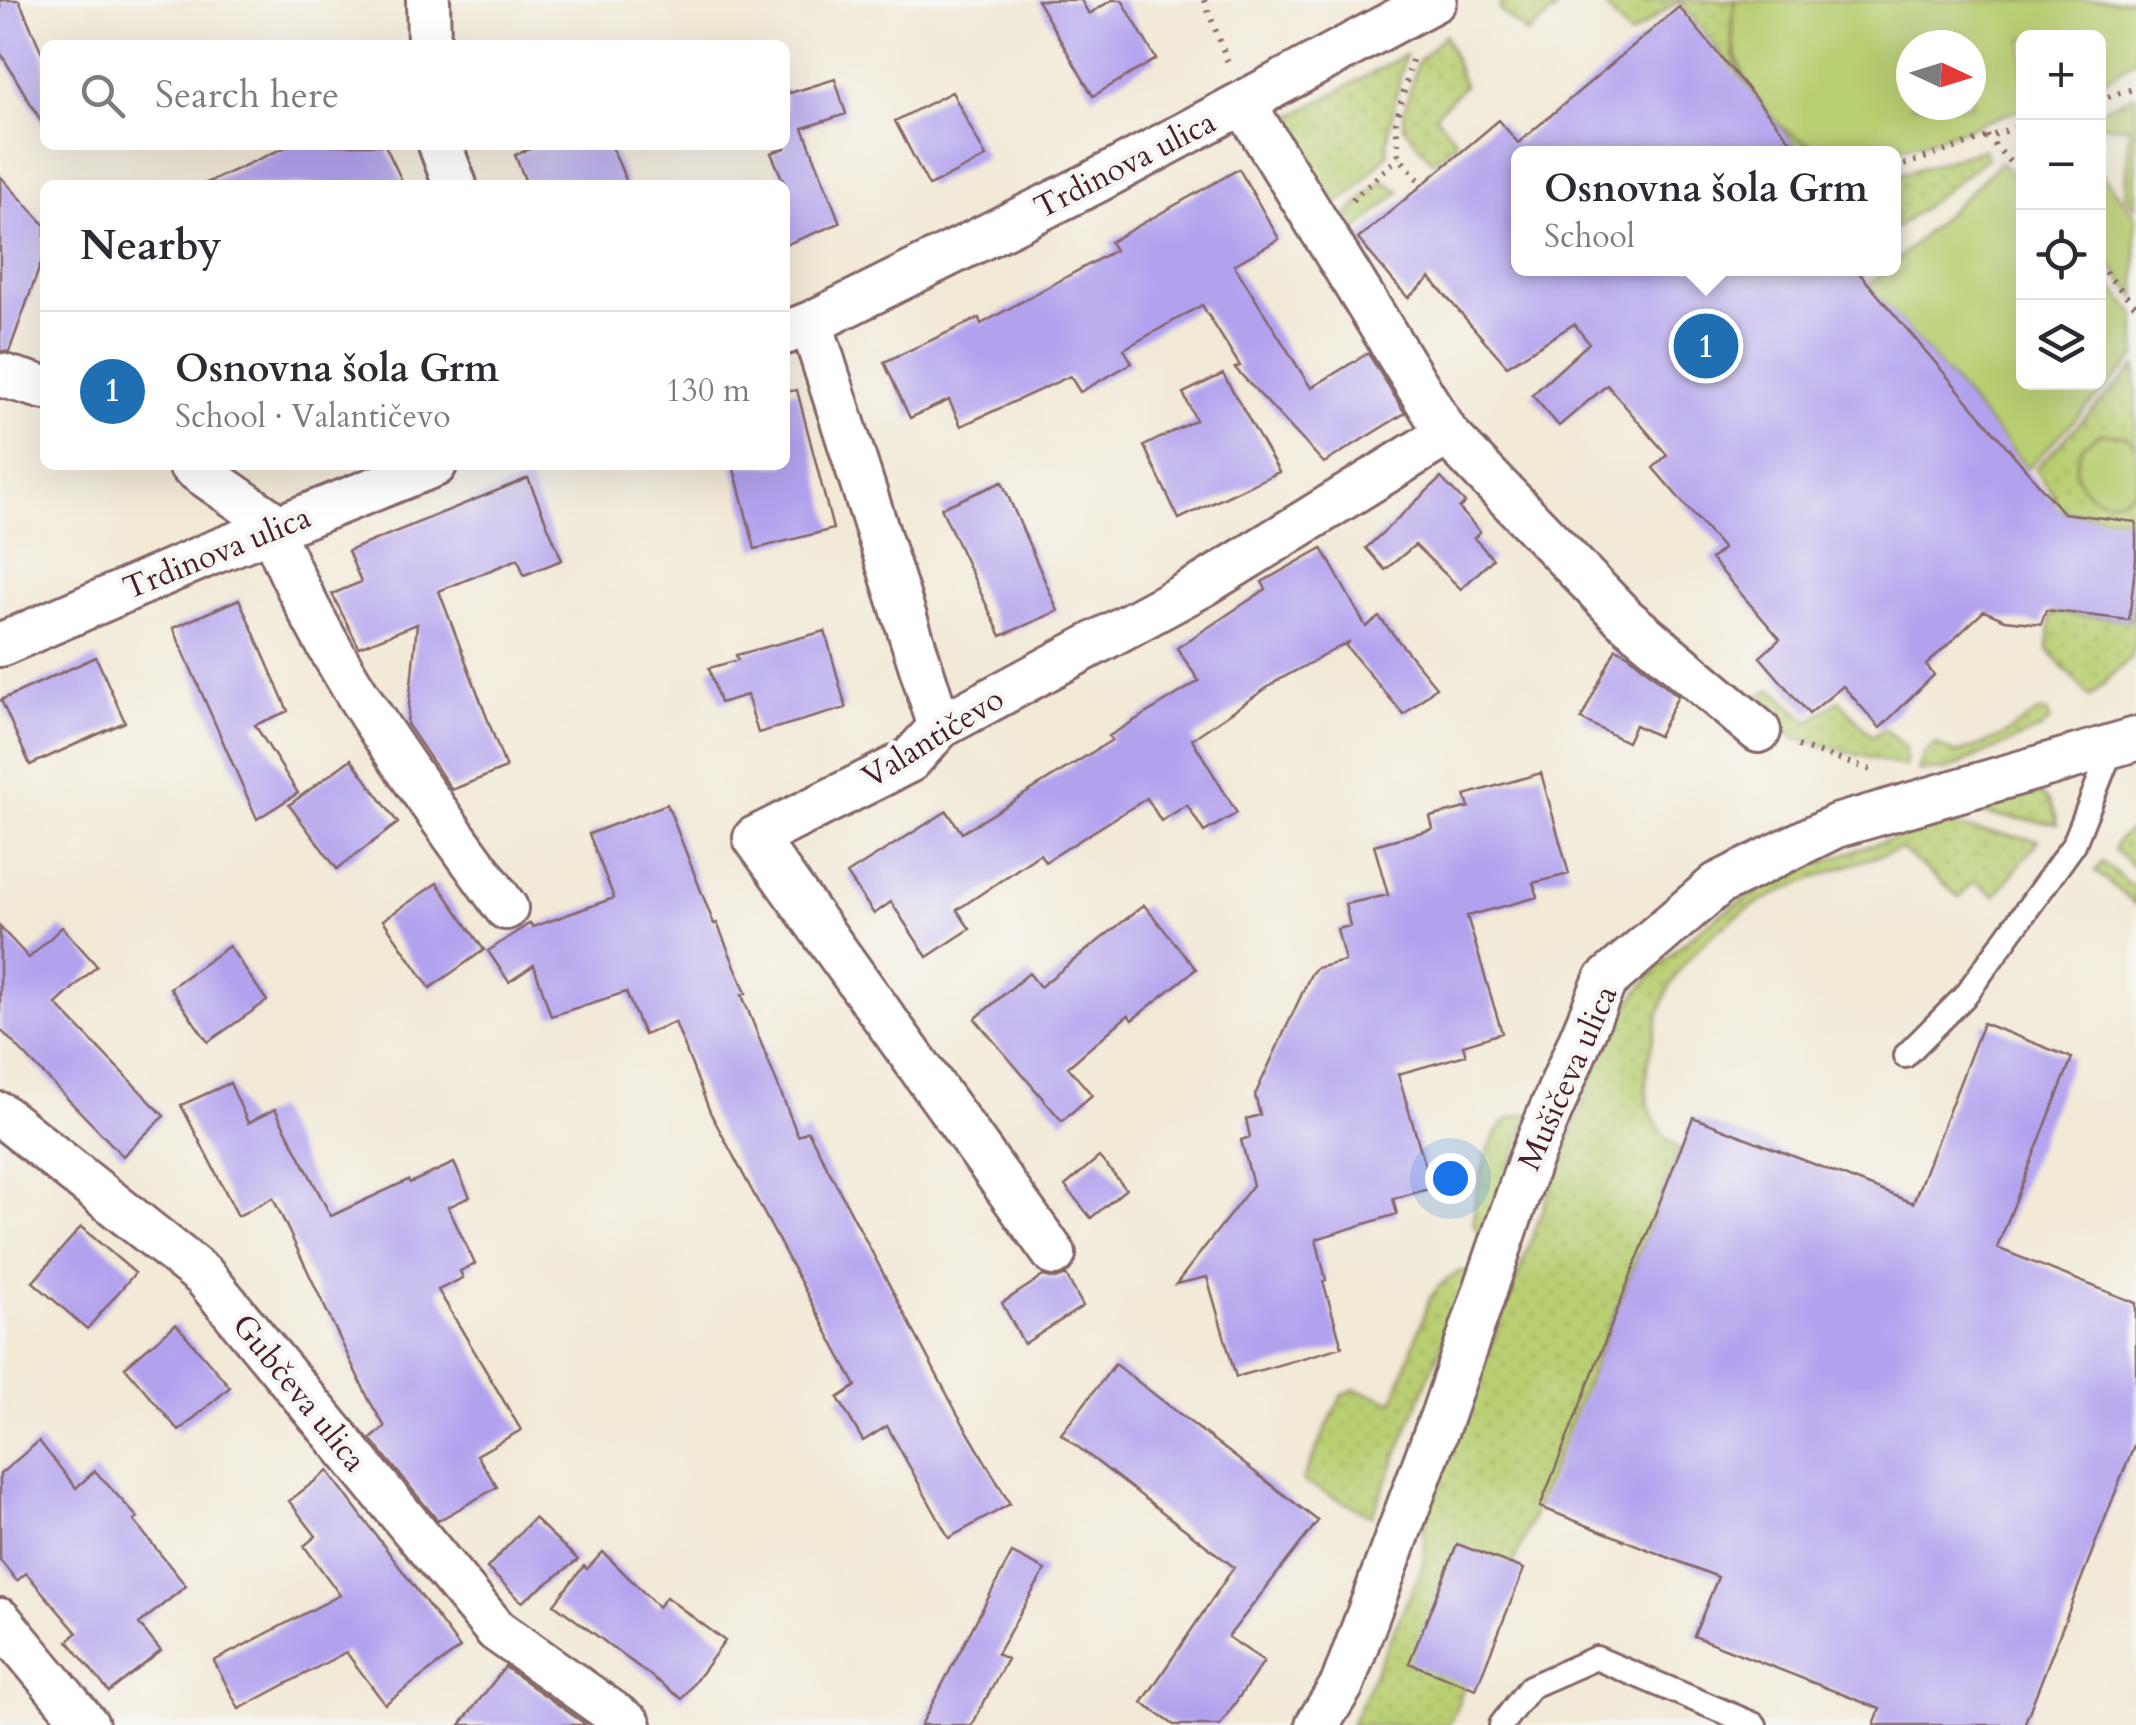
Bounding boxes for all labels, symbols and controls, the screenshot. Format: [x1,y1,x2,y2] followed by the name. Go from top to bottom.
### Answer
[1896,30,1986,120] north arrow
[2016,30,2106,390] map controls
[2016,30,2106,120] button: +
[40,40,790,150] search box
[75,68,130,123] icon: search
[155,69,339,121] text: Search here
[1027,100,1224,230] street label: Trdinova ulica
[2016,120,2106,210] button: −
[1511,146,1901,276] popup
[1544,163,1868,215] text: Osnovna šola Grm
[2016,210,2106,300] button: locate
[1544,215,1635,259] text: School
[80,217,222,274] text: Nearby
[2016,300,2106,390] button: layers
[1674,308,1738,384] pin: 1
[175,343,499,395] text: Osnovna šola Grm
[104,369,121,413] text: 1
[665,369,750,413] text: 130 m
[175,395,450,439] text: School · Valantičevo
[117,495,317,611] street label: Trdinova ulica
[854,677,1012,799] street label: Valantičevo
[1508,978,1628,1178] street label: Mušičeva ulica
[1425,1153,1476,1204] your location
[222,1305,376,1481] street label: Gubčeva ulica

